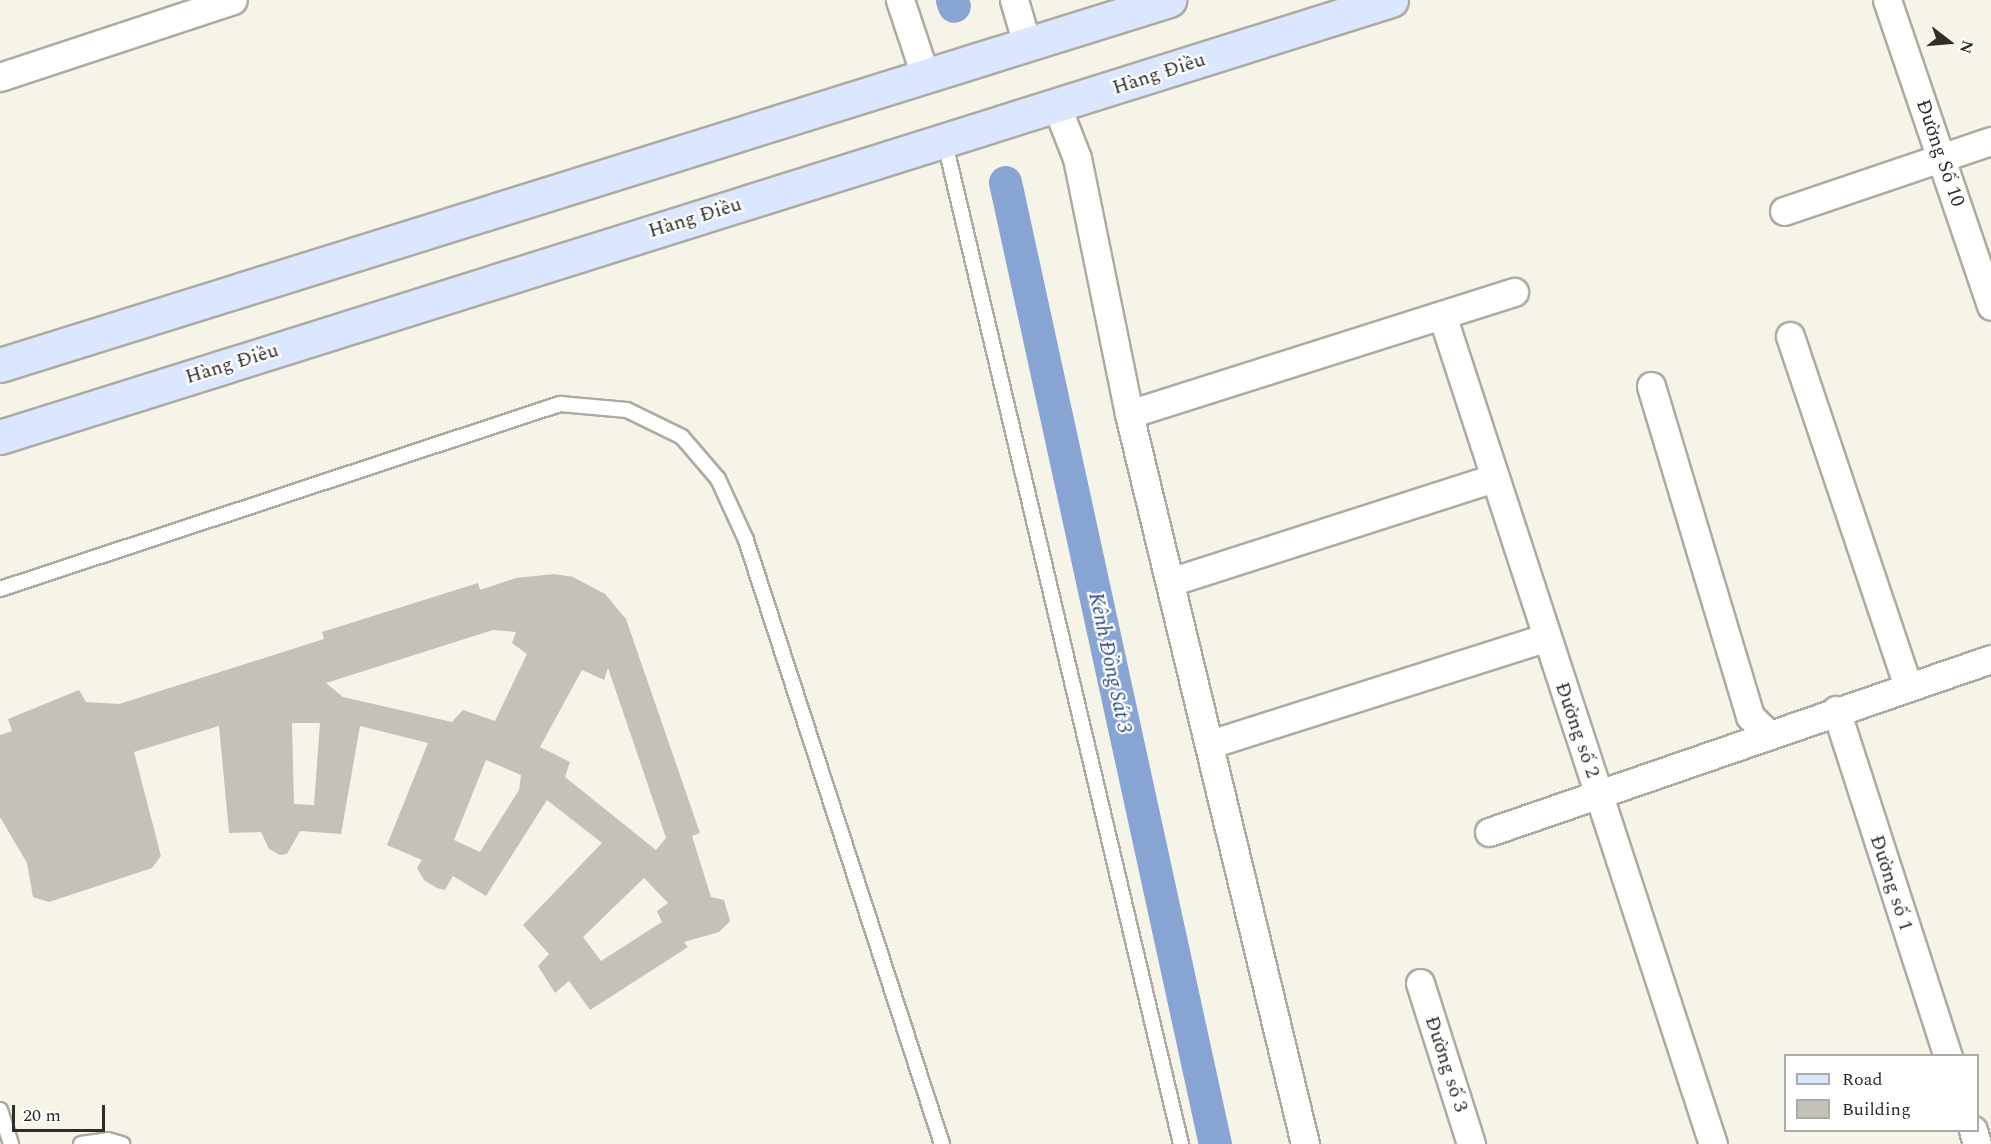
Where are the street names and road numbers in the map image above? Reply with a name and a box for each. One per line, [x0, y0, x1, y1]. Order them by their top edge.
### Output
street label: Hàng Điều [1110, 48, 1208, 100]
street label: Đường Số 10 [1910, 96, 1970, 210]
street label: Hàng Điều [646, 192, 744, 244]
street label: Hàng Điều [183, 338, 281, 390]
street label: Đường số 2 [1549, 679, 1605, 781]
street label: Đường số 1 [1864, 832, 1918, 934]
street label: Đường số 3 [1419, 1013, 1473, 1115]

